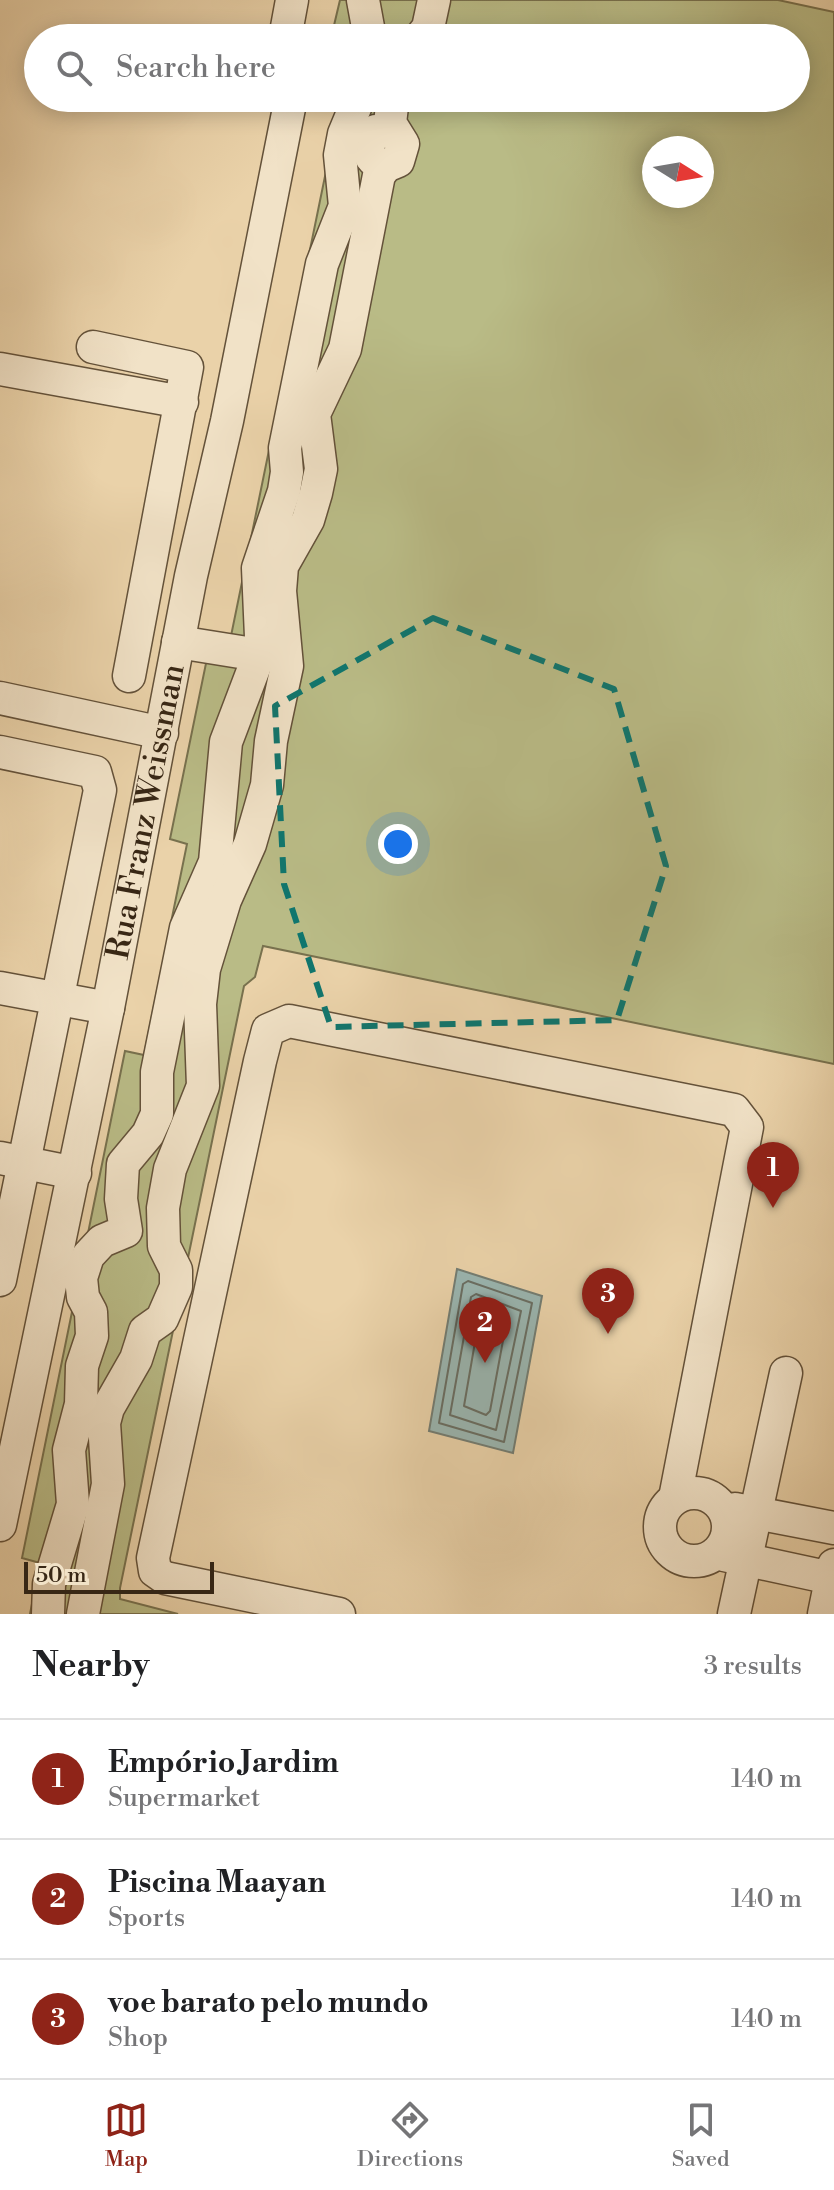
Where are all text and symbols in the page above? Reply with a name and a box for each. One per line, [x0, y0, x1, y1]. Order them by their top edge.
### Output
search box [24, 24, 810, 112]
icon: search [52, 46, 96, 90]
text: Search here [116, 49, 276, 87]
north arrow [642, 136, 714, 208]
street label: Rua Franz Weissman [98, 661, 194, 963]
your location [378, 824, 418, 864]
pin: 1 [747, 1142, 799, 1208]
pin: 3 [582, 1268, 634, 1334]
pin: 2 [459, 1297, 511, 1363]
scale bar [24, 1558, 214, 1594]
text: 50 m [36, 1562, 87, 1589]
text: Nearby [32, 1645, 150, 1687]
text: 3 results [704, 1650, 802, 1682]
text: Empório Jardim [108, 1744, 339, 1782]
text: 1 [52, 1763, 64, 1795]
text: 140 m [731, 1763, 802, 1795]
text: Supermarket [108, 1782, 260, 1814]
text: Piscina Maayan [108, 1864, 326, 1902]
text: 2 [50, 1883, 66, 1915]
text: 140 m [731, 1883, 802, 1915]
text: Sports [108, 1902, 185, 1934]
text: voe barato pelo mundo [108, 1984, 429, 2022]
text: 3 [50, 2003, 66, 2035]
text: 140 m [731, 2003, 802, 2035]
text: Shop [108, 2022, 168, 2054]
tab: Map [104, 2098, 148, 2173]
tab: Directions [357, 2098, 463, 2173]
tab: Saved [672, 2098, 730, 2173]

